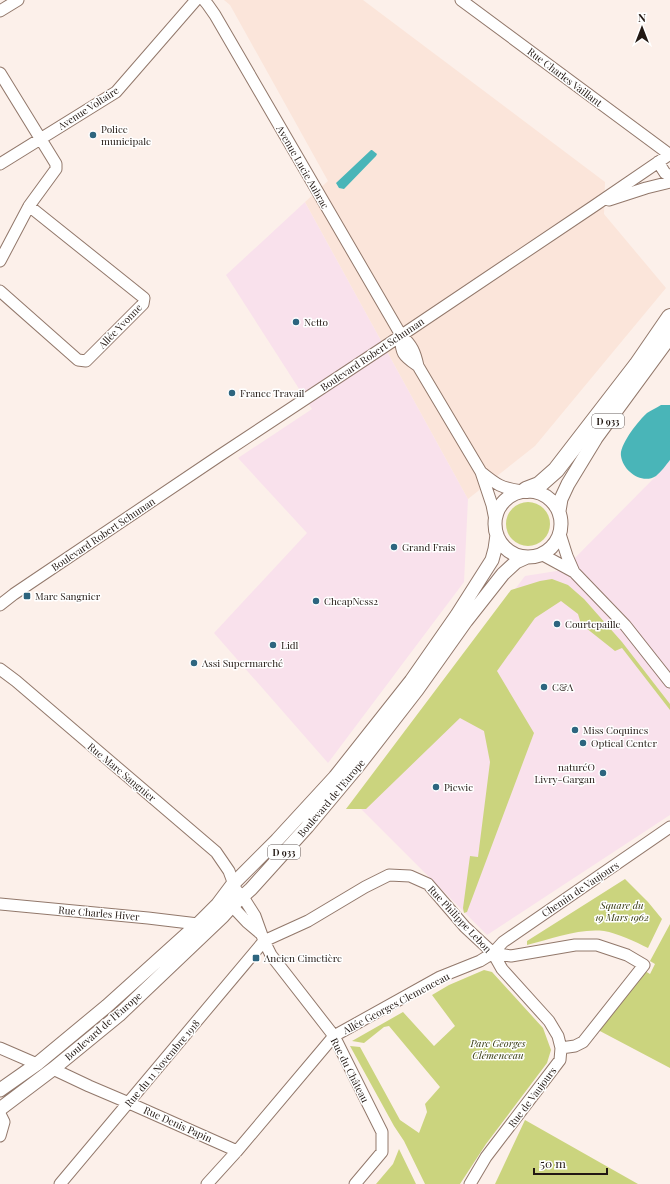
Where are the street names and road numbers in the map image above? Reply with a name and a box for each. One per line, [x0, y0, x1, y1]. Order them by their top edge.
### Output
street label: Rue Charles Vaillant [525, 44, 606, 110]
street label: Avenue Voltaire [54, 83, 121, 133]
street label: Avenue Lucie Aubrac [273, 122, 333, 211]
street label: Allée Yvonne [94, 301, 145, 352]
street label: Boulevard Robert Schuman [317, 314, 427, 394]
road number: D 933 [592, 414, 624, 428]
street label: Boulevard Robert Schuman [48, 494, 158, 574]
street label: Rue Marc Sangnier [85, 739, 159, 805]
street label: Boulevard de l'Europe [294, 756, 368, 840]
road number: D 933 [268, 845, 300, 859]
street label: Chemin de Vaujours [539, 858, 621, 920]
street label: Rue Philippe Lebon [425, 882, 495, 956]
street label: Rue Charles Hiver [58, 902, 141, 924]
street label: Allée Georges Clemenceau [339, 969, 452, 1038]
street label: Boulevard de l'Europe [61, 989, 145, 1063]
street label: Rue du 11 Novembre 1918 [121, 1016, 203, 1110]
street label: Rue du Château [328, 1035, 372, 1105]
street label: Rue de Vaujours [505, 1064, 559, 1130]
street label: Rue Denis Papin [142, 1103, 214, 1145]

